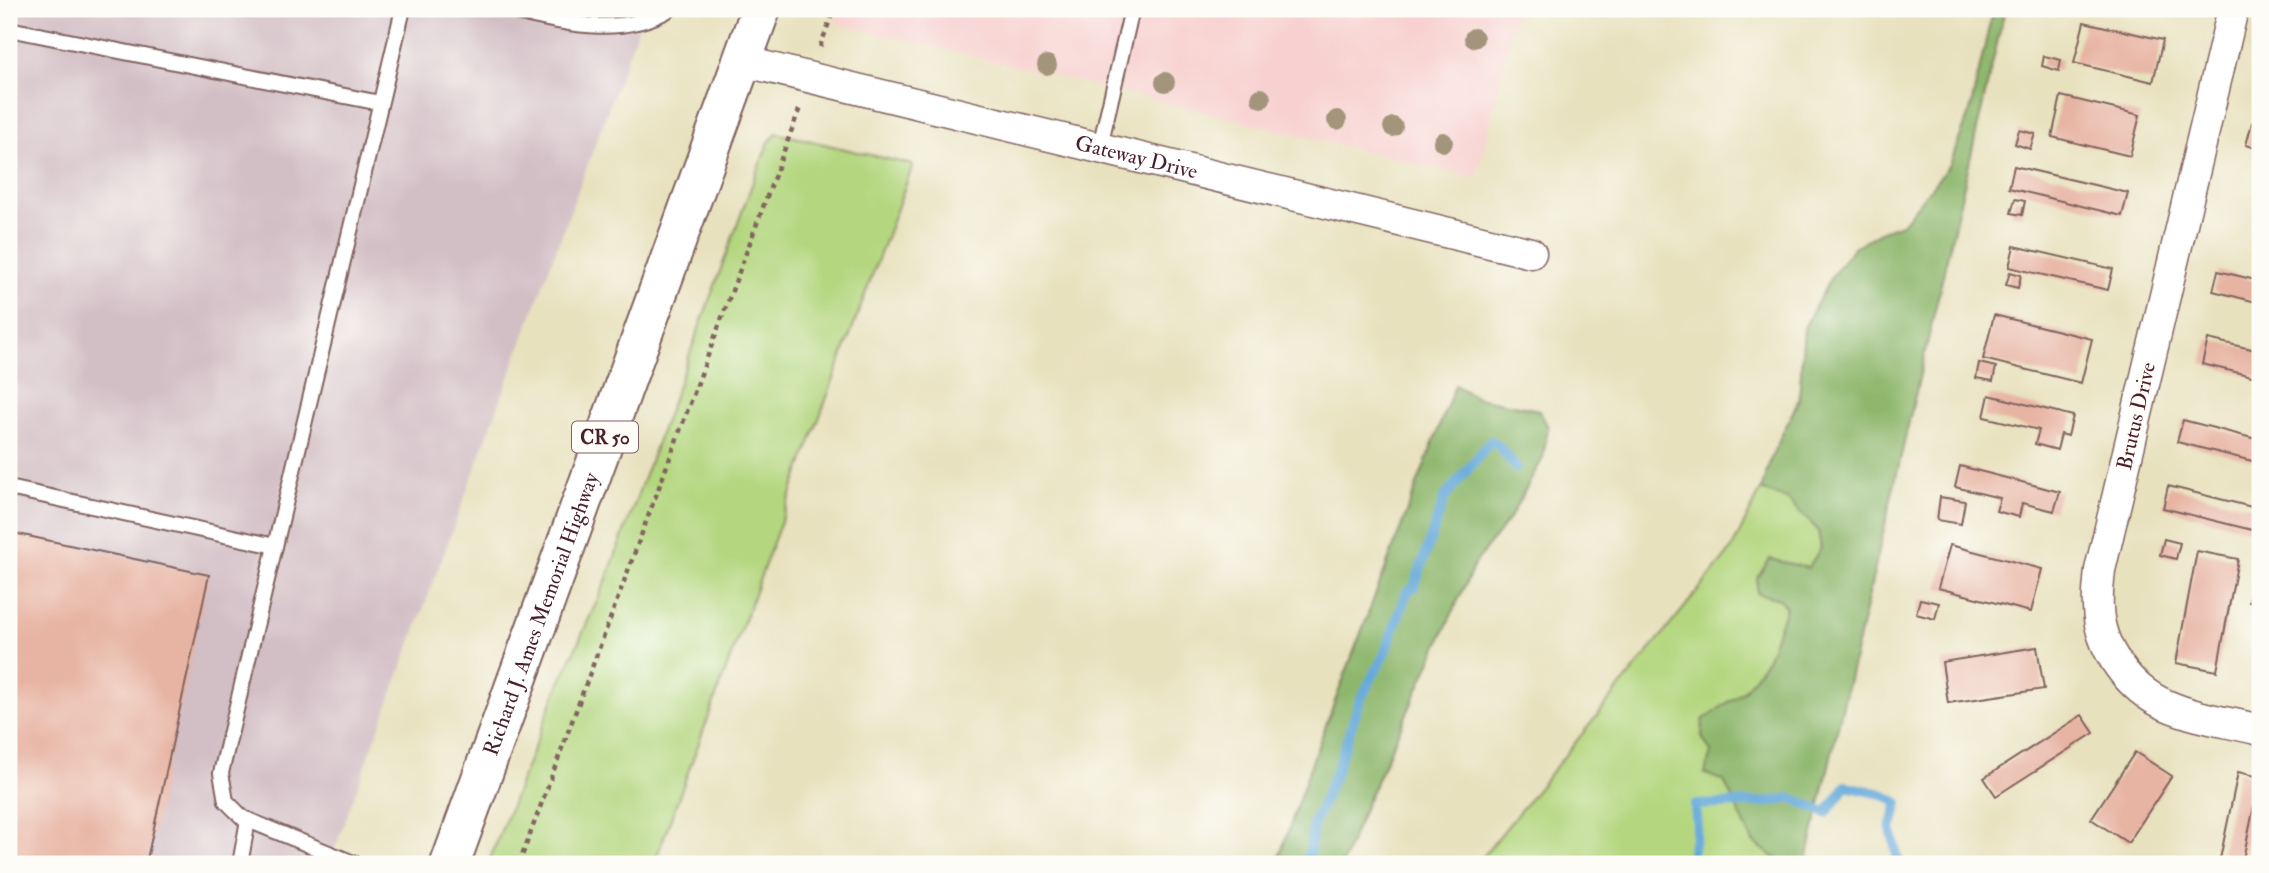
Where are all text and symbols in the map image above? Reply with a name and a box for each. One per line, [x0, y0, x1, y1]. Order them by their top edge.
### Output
street label: Gateway Drive [1072, 130, 1201, 185]
street label: Brutus Drive [2111, 359, 2162, 473]
road number: CR 50 [572, 422, 638, 452]
street label: Richard J. Ames Memorial Highway [478, 468, 605, 759]

